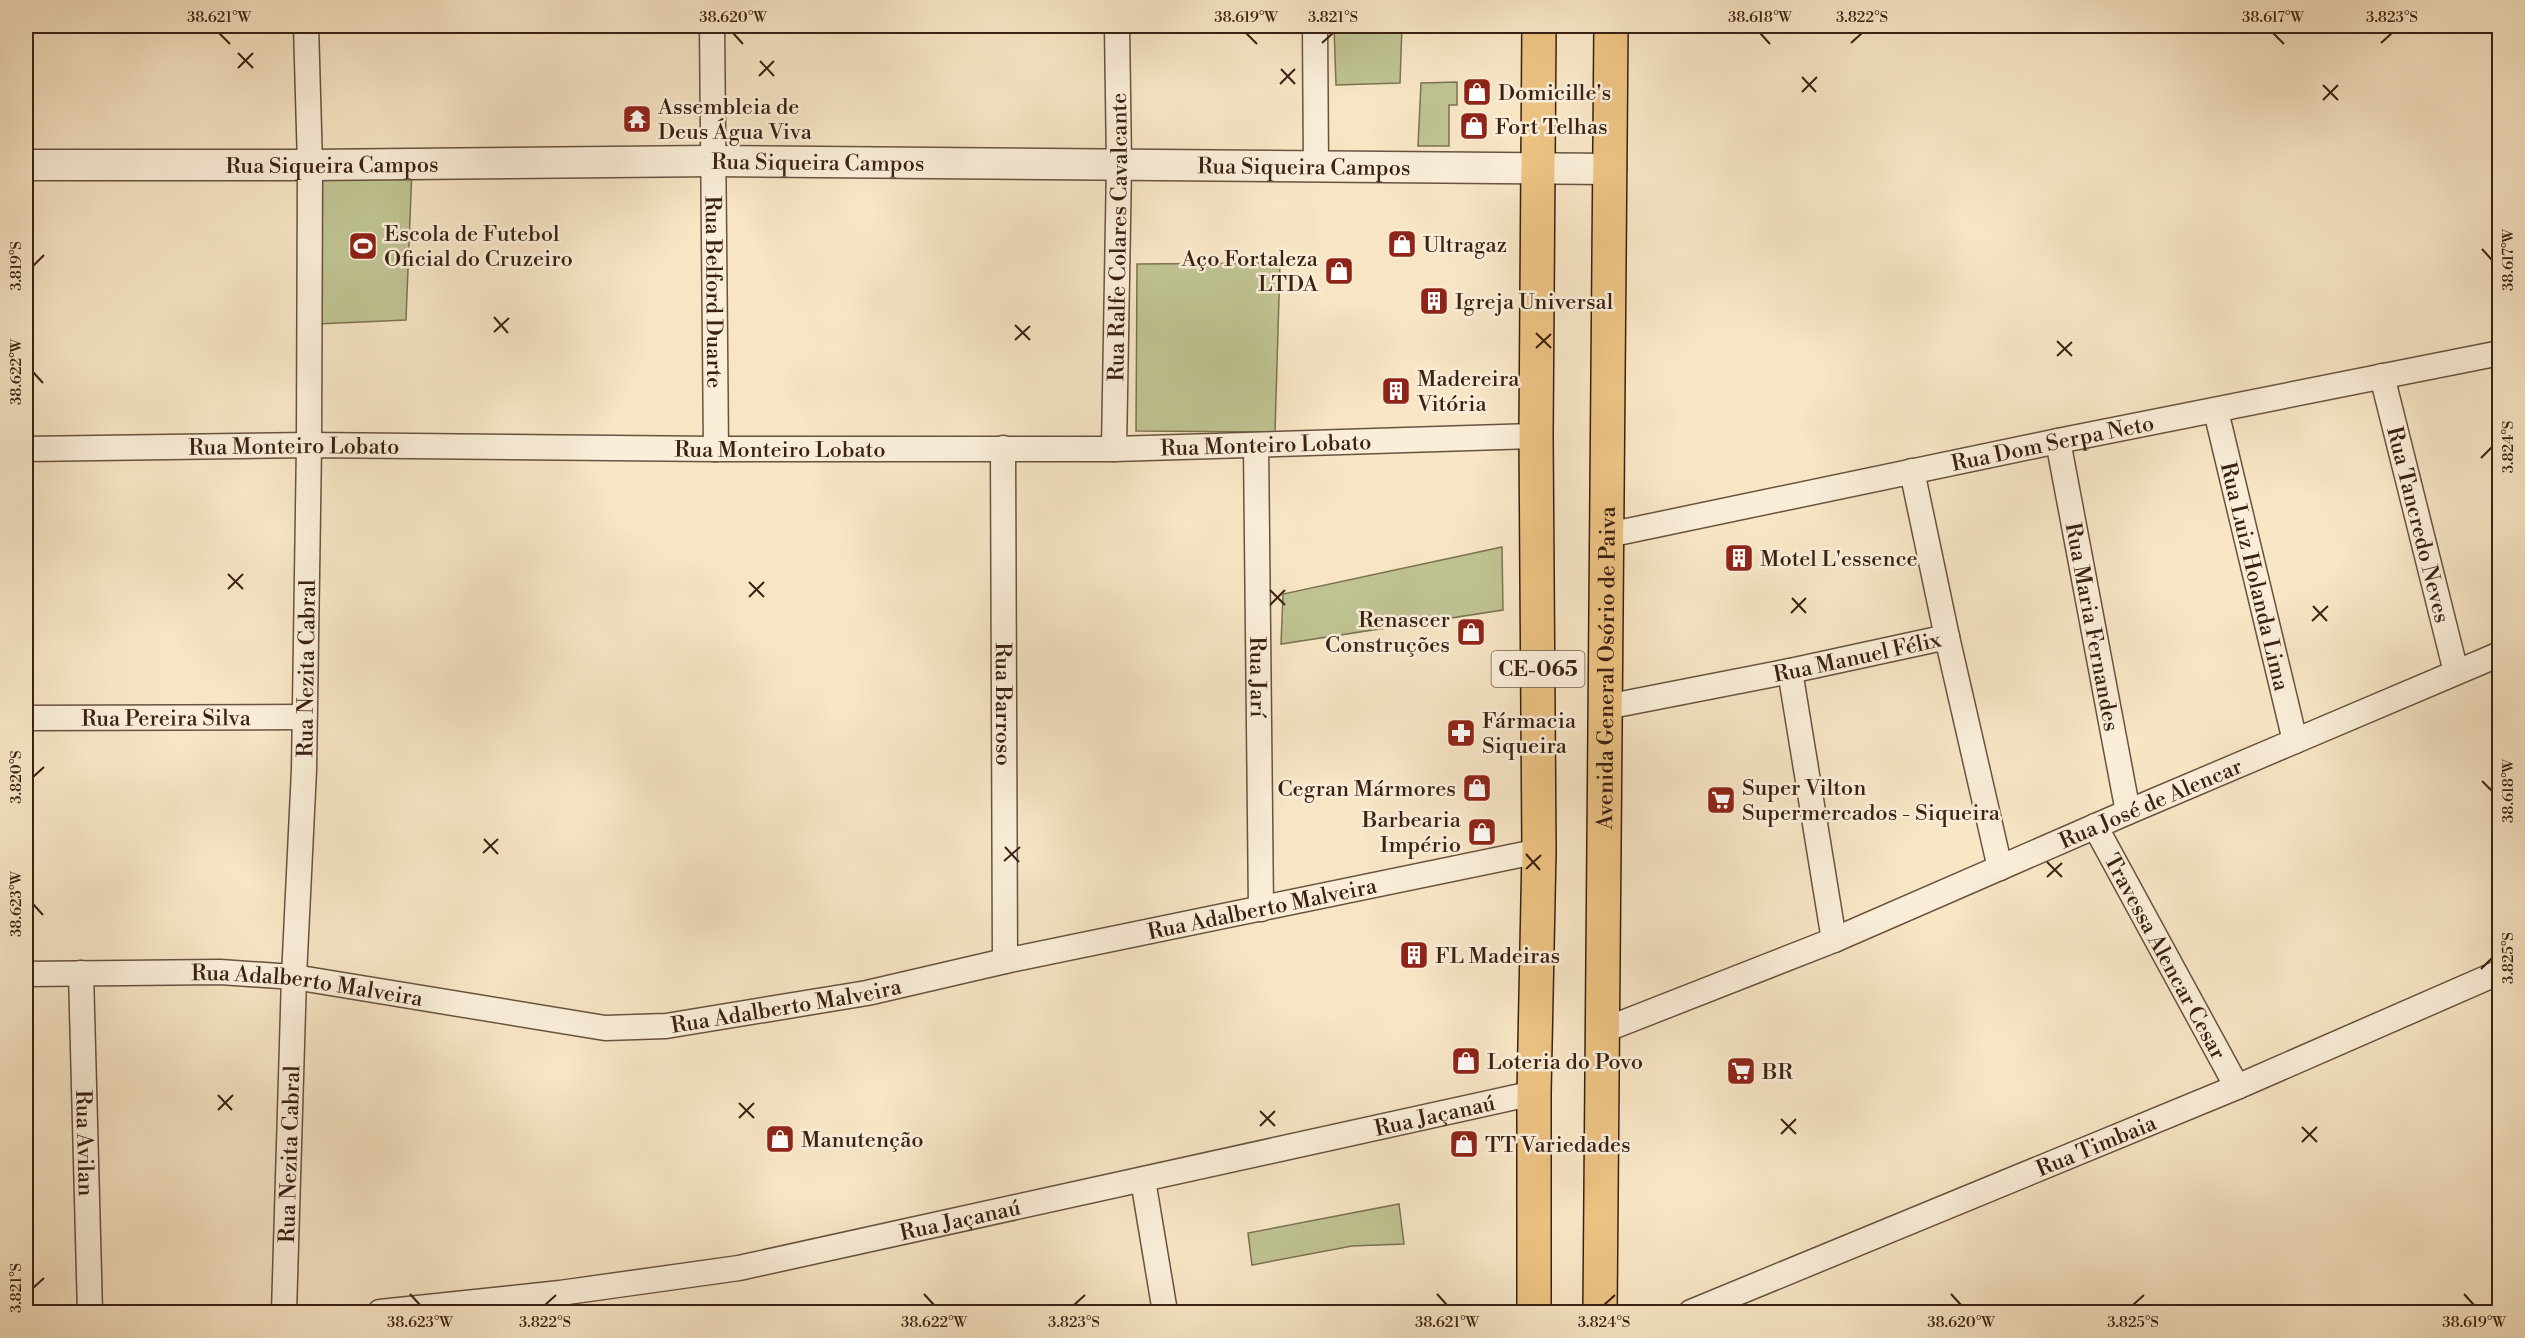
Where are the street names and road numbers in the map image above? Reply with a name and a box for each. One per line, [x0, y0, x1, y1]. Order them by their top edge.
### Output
street label: Rua Ralfe Colares Cavalcante [1103, 93, 1134, 382]
street label: Rua Siqueira Campos [711, 149, 925, 178]
street label: Rua Siqueira Campos [225, 152, 439, 180]
street label: Rua Siqueira Campos [1197, 153, 1411, 182]
street label: Rua Belford Duarte [699, 196, 727, 388]
street label: Rua Dom Serpa Neto [1949, 410, 2156, 478]
street label: Rua Tancredo Neves [2380, 424, 2455, 626]
street label: Rua Monteiro Lobato [1160, 429, 1372, 463]
street label: Rua Monteiro Lobato [188, 433, 400, 462]
street label: Rua Monteiro Lobato [674, 437, 886, 464]
street label: Rua Luiz Holanda Lima [2214, 460, 2295, 695]
street label: Avenida General Osório de Paiva [1592, 505, 1622, 831]
street label: Rua Maria Fernandes [2059, 521, 2124, 733]
street label: Rua Nezita Cabral [292, 579, 322, 758]
street label: Rua Manuel Félix [1771, 627, 1944, 689]
street label: Rua Jarí [1243, 636, 1271, 718]
street label: Rua Barroso [989, 642, 1016, 766]
road number: CE-065 [1492, 651, 1584, 687]
street label: Rua Pereira Silva [81, 705, 252, 733]
street label: Rua José de Alencar [2055, 753, 2246, 855]
street label: Travessa Alencar Cesar [2098, 849, 2231, 1064]
street label: Rua Adalberto Malveira [1145, 873, 1380, 946]
street label: Rua Adalberto Malveira [191, 960, 426, 1013]
street label: Rua Adalberto Malveira [669, 973, 905, 1040]
street label: Rua Nezita Cabral [274, 1064, 306, 1243]
street label: Rua Avilan [69, 1089, 99, 1197]
street label: Rua Jaçanaú [1372, 1090, 1498, 1143]
street label: Rua Timbaia [2032, 1109, 2161, 1183]
street label: Rua Jaçanaú [897, 1194, 1024, 1247]

